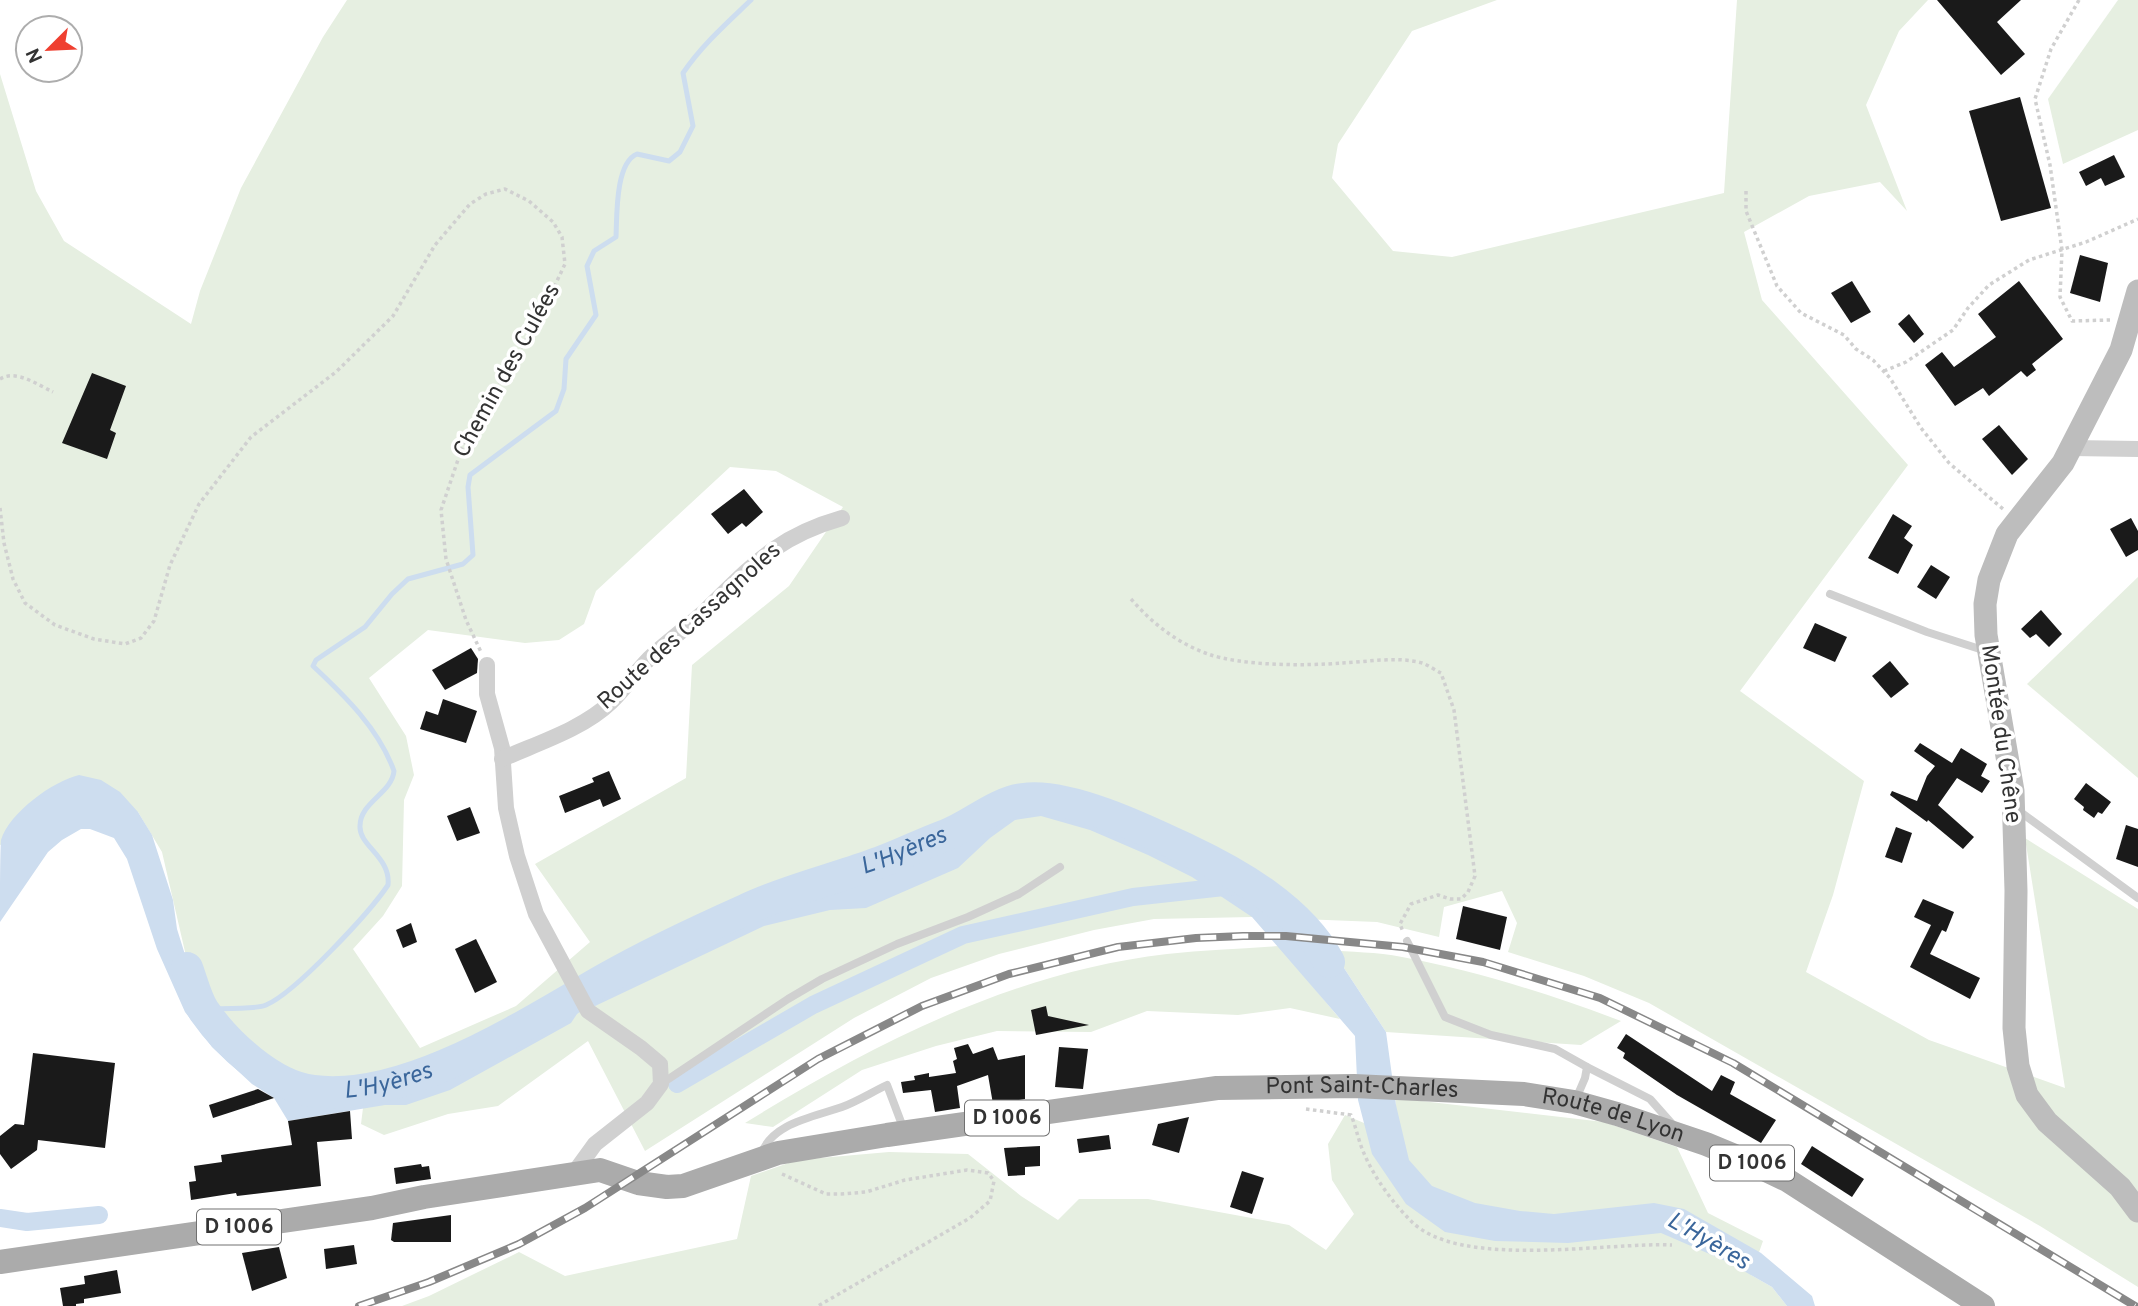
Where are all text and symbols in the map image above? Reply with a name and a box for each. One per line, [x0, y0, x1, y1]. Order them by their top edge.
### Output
north arrow [14, 14, 84, 84]
text: N [22, 44, 49, 66]
street label: Chemin des Culées [448, 279, 568, 463]
street label: Route des Cassagnoles [592, 537, 788, 717]
street label: Montée du Chêne [1973, 643, 2027, 825]
water label: L'Hyères [857, 821, 952, 883]
water label: L'Hyères [343, 1056, 438, 1107]
street label: Pont Saint-Charles [1265, 1071, 1459, 1105]
street label: Route de Lyon [1540, 1083, 1688, 1150]
road number: D 1006 [965, 1100, 1049, 1136]
road number: D 1006 [1710, 1146, 1794, 1180]
water label: L'Hyères [1661, 1206, 1756, 1278]
road number: D 1006 [197, 1210, 281, 1244]

